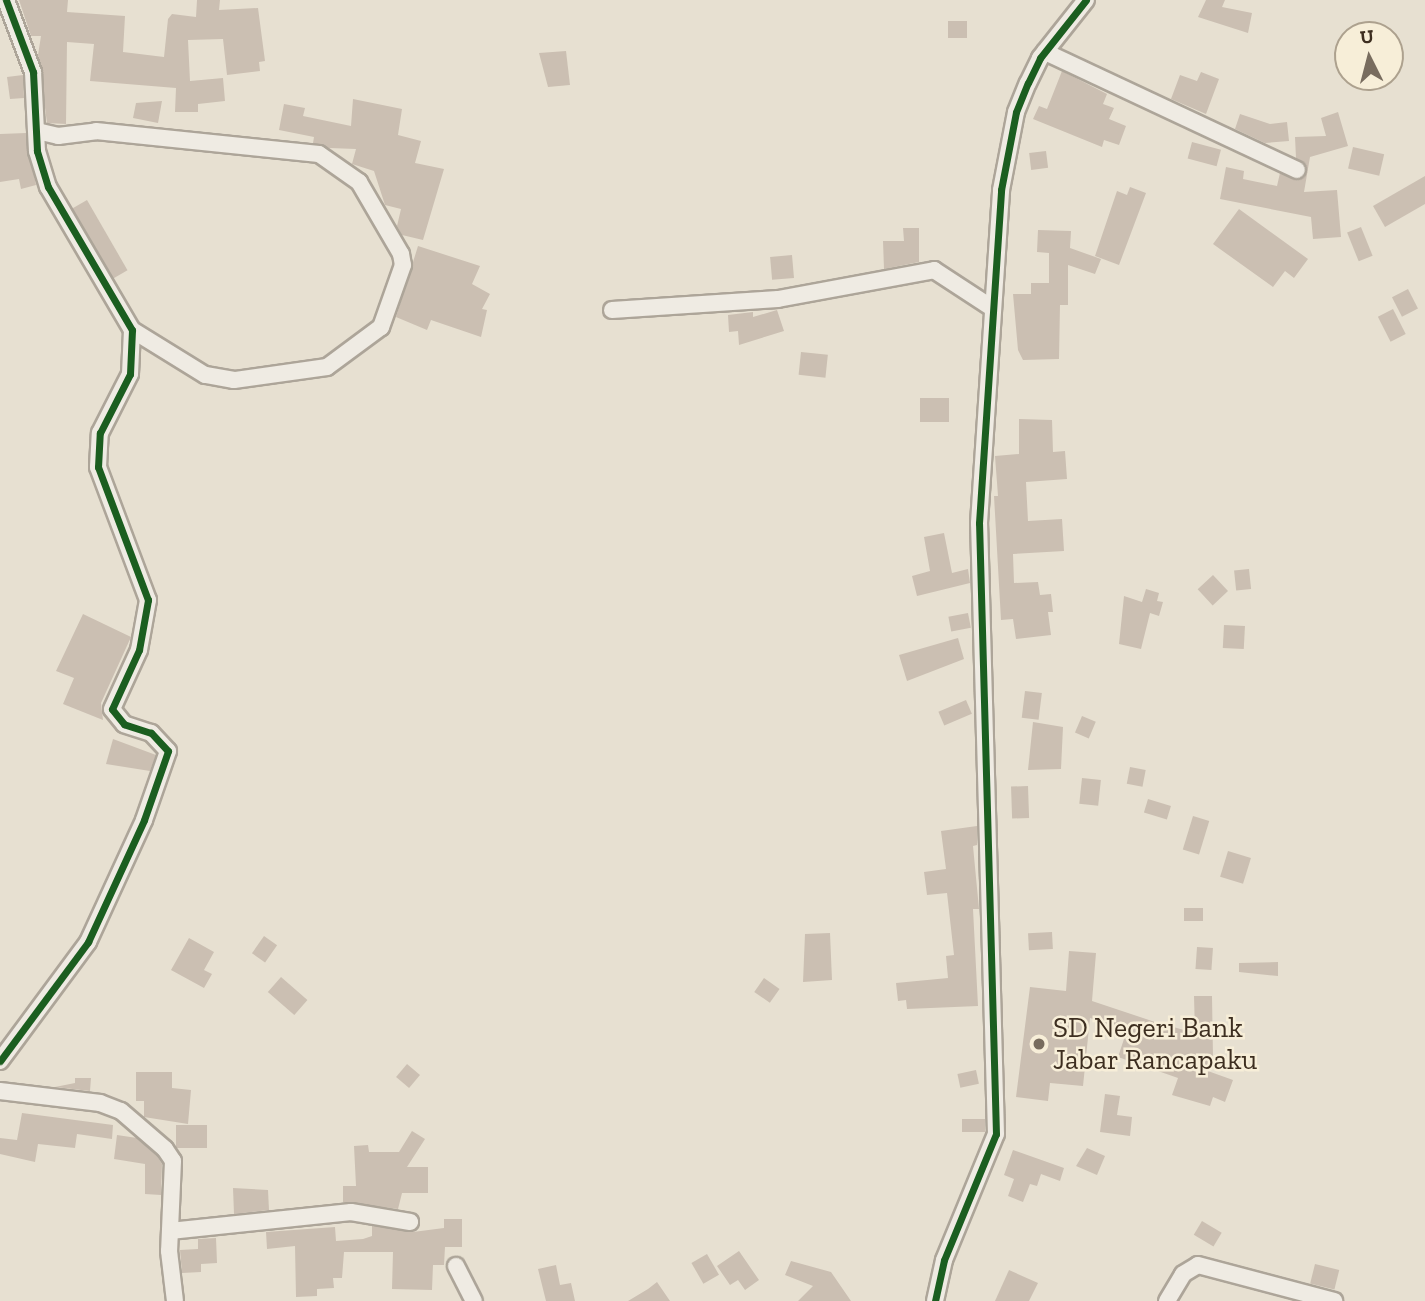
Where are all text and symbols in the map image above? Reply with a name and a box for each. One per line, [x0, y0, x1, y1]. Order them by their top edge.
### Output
north arrow [1334, 21, 1404, 91]
text: U [1359, 24, 1375, 49]
place label: SD Negeri Bank Jabar Rancapaku [1053, 1011, 1258, 1077]
marker: SD Negeri Bank Jabar Rancapaku [1031, 1036, 1047, 1052]

